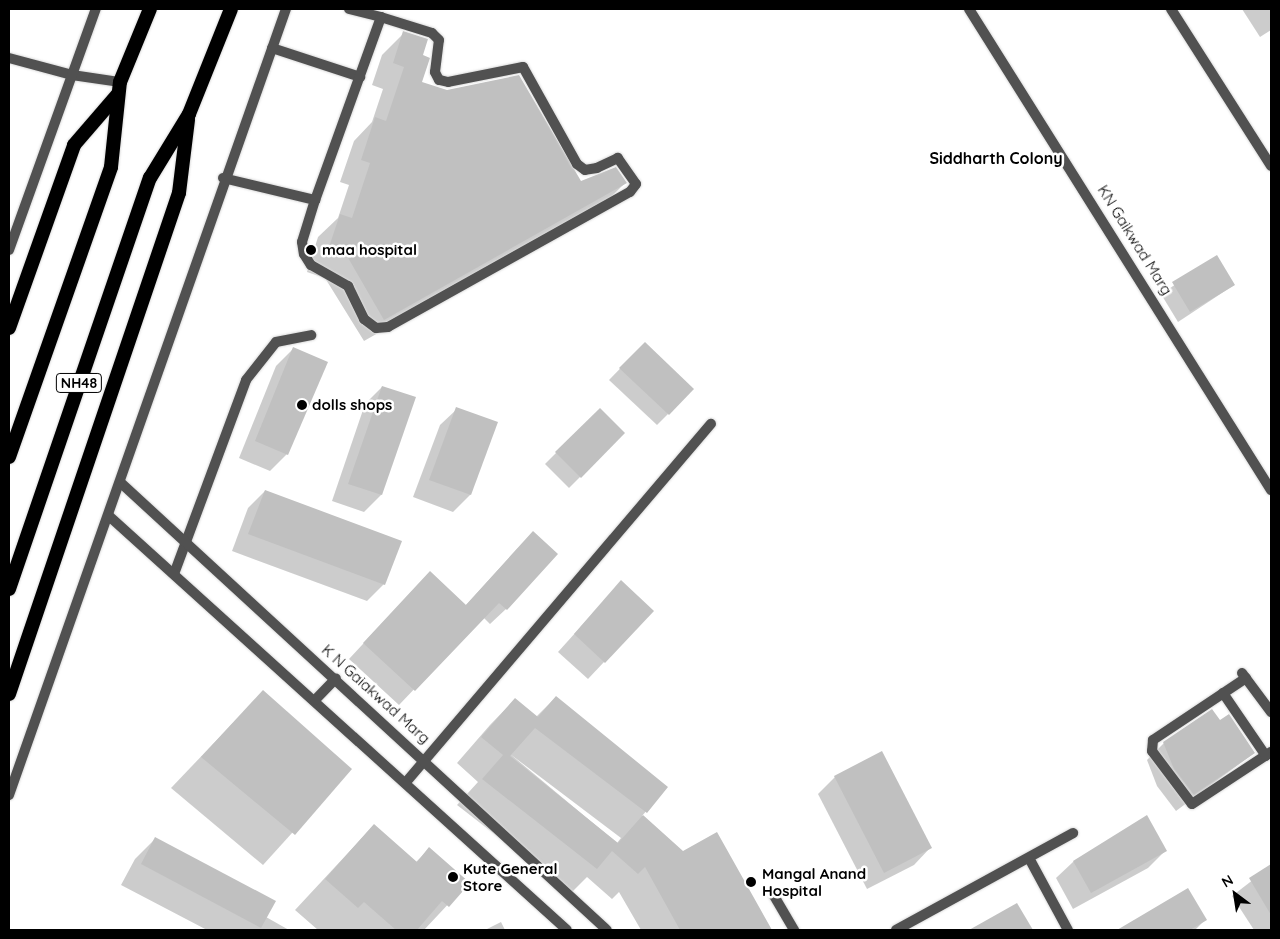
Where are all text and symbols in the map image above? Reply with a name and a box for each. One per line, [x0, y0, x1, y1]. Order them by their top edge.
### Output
district label: Siddharth Colony [929, 148, 1063, 168]
street label: KN Gaikwad Marg [1094, 182, 1176, 298]
place label: maa hospital [322, 241, 417, 259]
marker: maa hospital [304, 243, 318, 257]
road number: NH48 [55, 372, 103, 394]
place label: dolls shops [312, 396, 392, 414]
marker: dolls shops [296, 399, 308, 411]
street label: K N Gaiakwad Marg [318, 641, 434, 747]
place label: Kute General Store [463, 859, 557, 894]
place label: Mangal Anand Hospital [762, 864, 866, 899]
north arrow [1210, 869, 1260, 919]
marker: Kute General Store [447, 871, 459, 883]
text: N [1218, 871, 1236, 892]
marker: Mangal Anand Hospital [744, 875, 758, 889]

